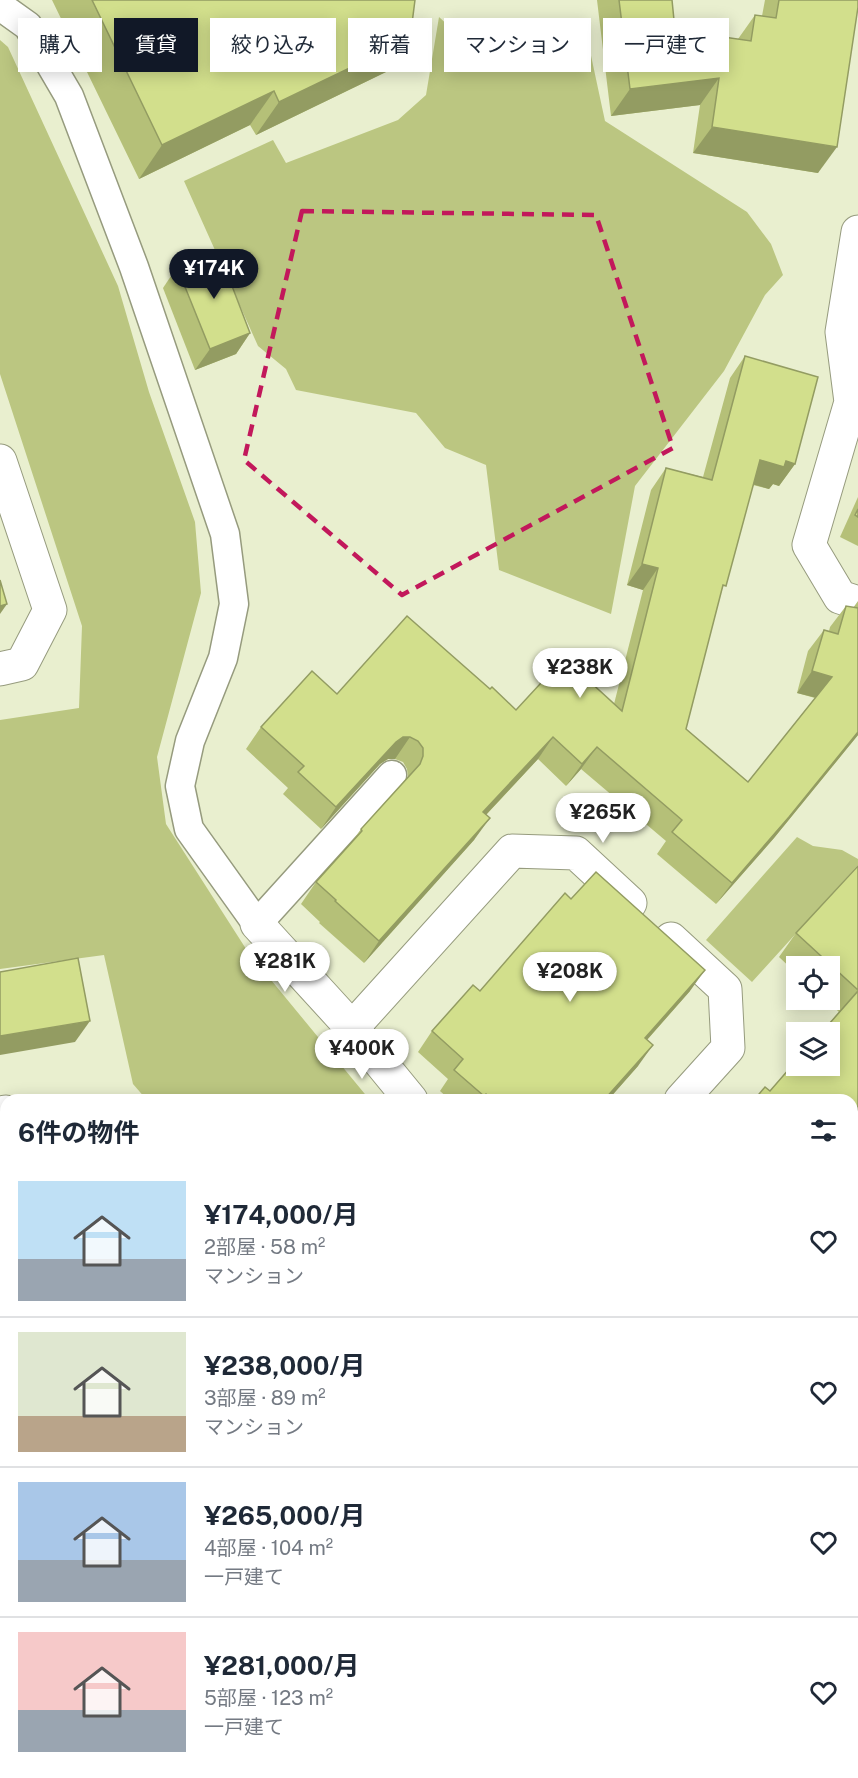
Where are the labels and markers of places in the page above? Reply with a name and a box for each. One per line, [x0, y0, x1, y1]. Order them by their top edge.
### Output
pin: ¥174K [172, 249, 256, 300]
pin: ¥238K [538, 648, 622, 699]
pin: ¥265K [561, 793, 645, 844]
pin: ¥281K [243, 942, 327, 993]
pin: ¥208K [528, 952, 612, 1003]
pin: ¥400K [320, 1029, 404, 1080]

